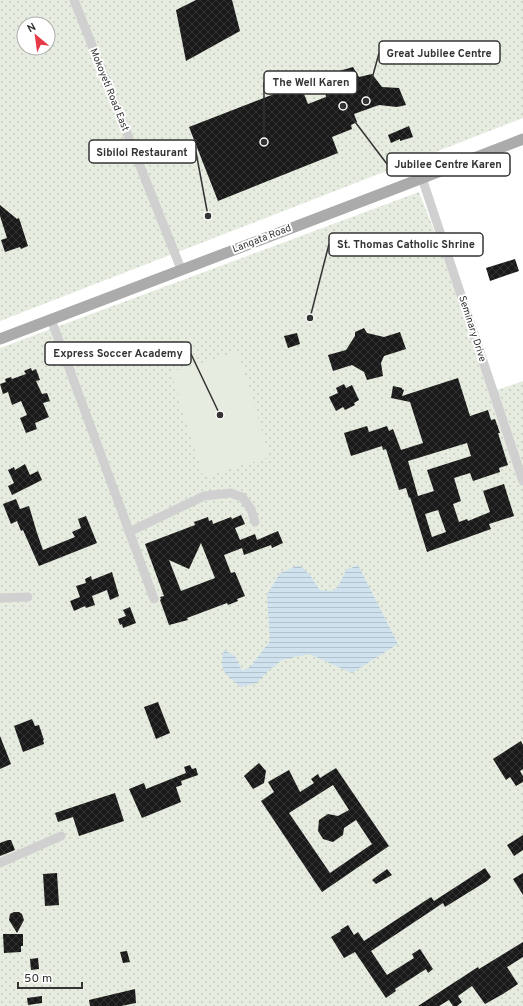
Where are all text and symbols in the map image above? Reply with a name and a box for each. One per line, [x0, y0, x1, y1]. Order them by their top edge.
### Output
north arrow [16, 16, 56, 56]
text: N [25, 20, 38, 36]
callout: Great Jubilee Centre [379, 41, 500, 64]
street label: Mokoyeti Road East [86, 47, 132, 134]
text: Great Jubilee Centre [386, 47, 492, 61]
callout: The Well Karen [264, 71, 357, 94]
text: The Well Karen [273, 76, 349, 90]
callout: Sibiloi Restaurant [89, 140, 196, 163]
text: Sibiloi Restaurant [96, 146, 188, 160]
callout: Jubilee Centre Karen [387, 153, 510, 176]
text: Jubilee Centre Karen [394, 158, 502, 172]
street label: Langata Road [231, 222, 293, 256]
callout: St. Thomas Catholic Shrine [329, 233, 483, 256]
text: St. Thomas Catholic Shrine [337, 238, 475, 252]
street label: Seminary Drive [455, 294, 489, 364]
callout: Express Soccer Academy [45, 342, 191, 365]
text: Express Soccer Academy [53, 347, 183, 361]
scale bar [18, 964, 82, 990]
text: 50 m [24, 971, 52, 987]

